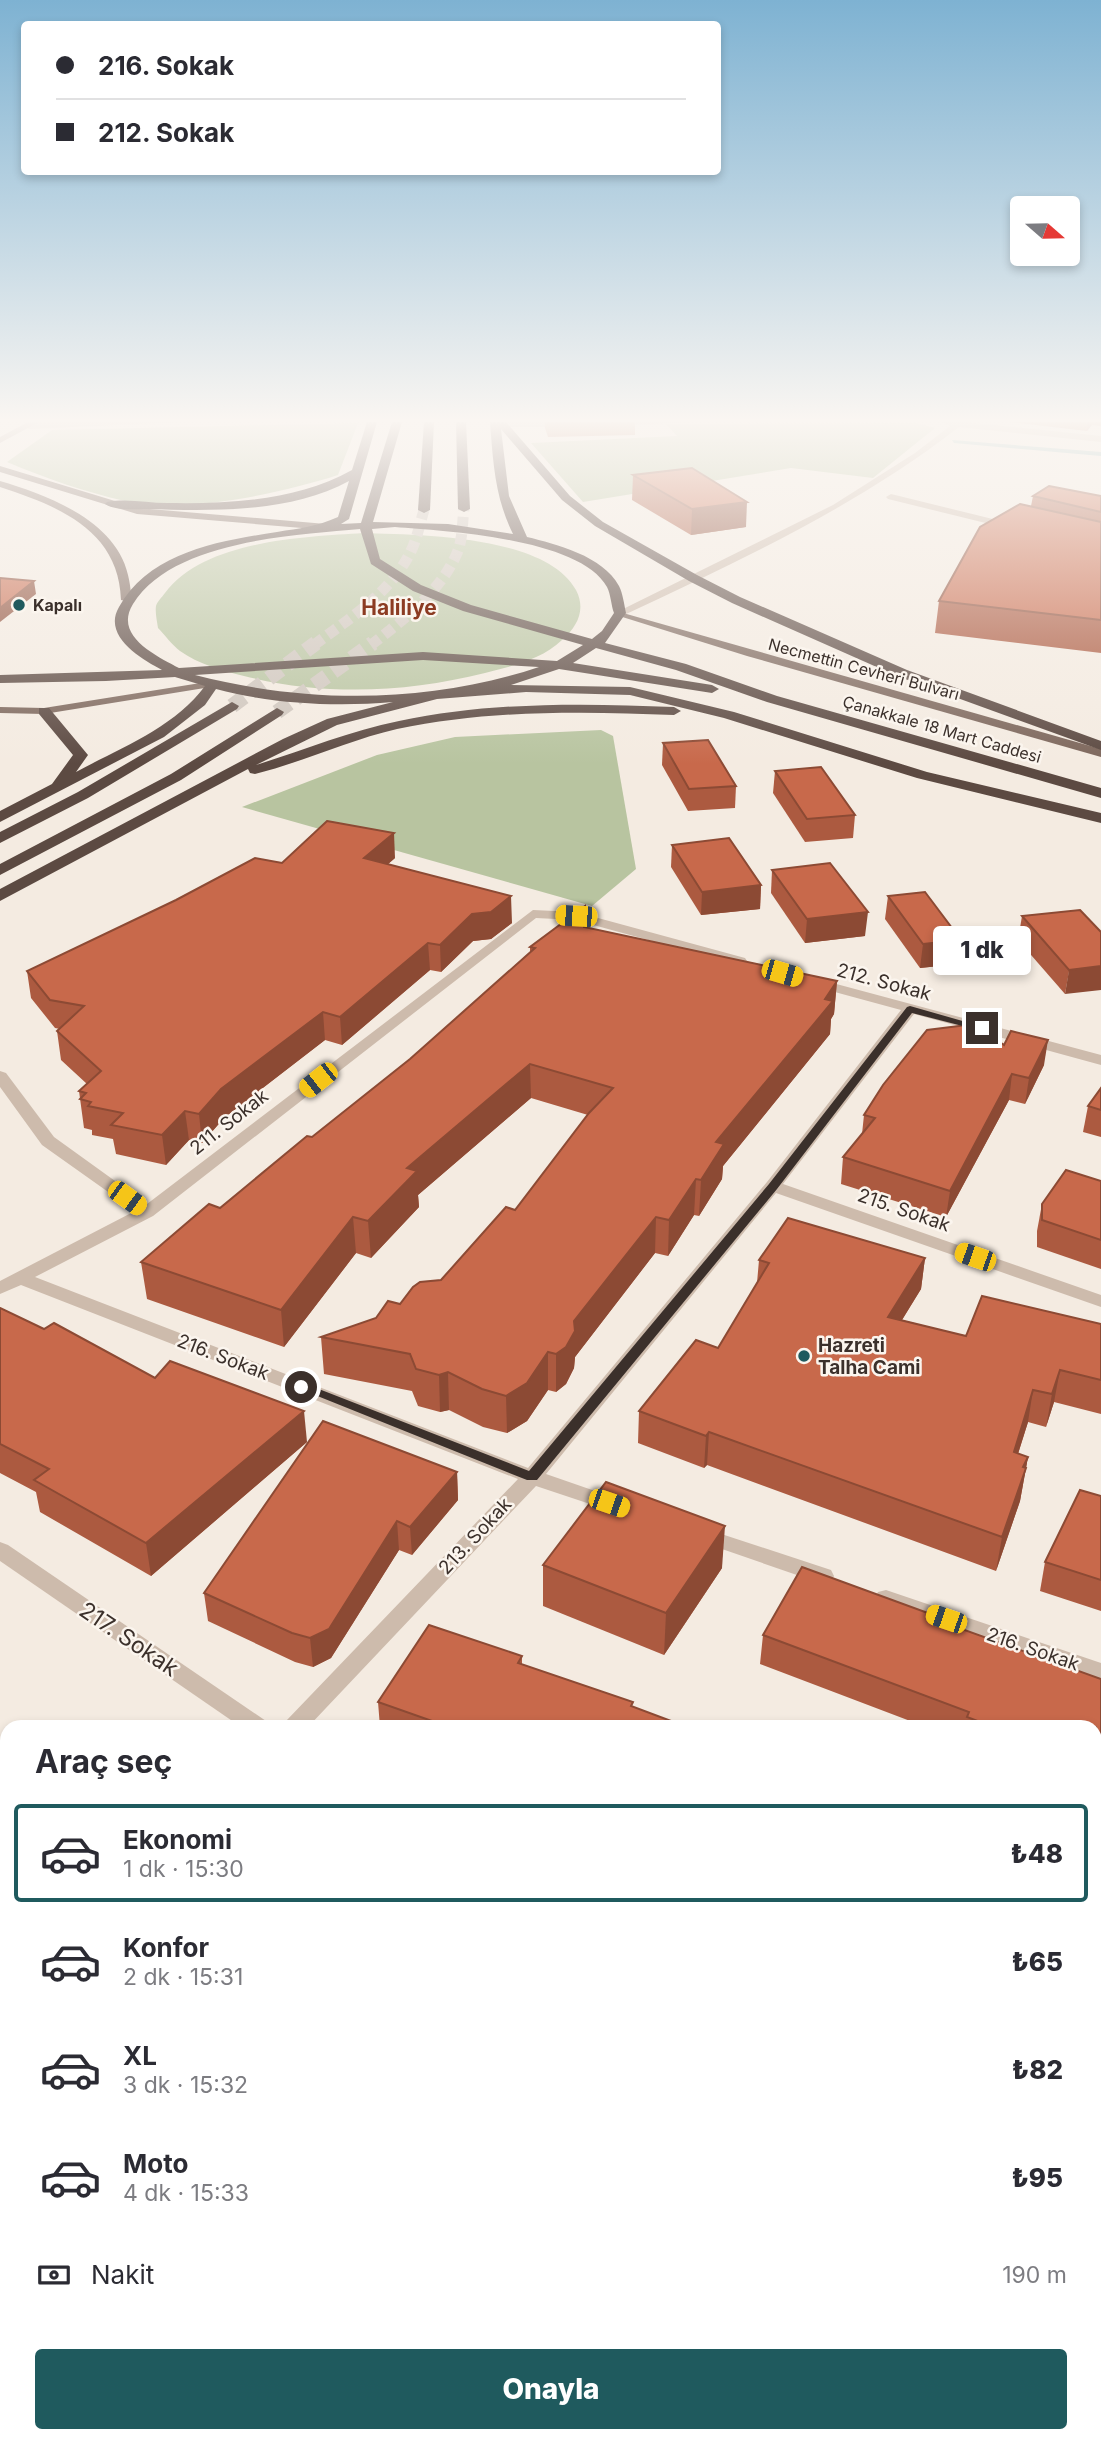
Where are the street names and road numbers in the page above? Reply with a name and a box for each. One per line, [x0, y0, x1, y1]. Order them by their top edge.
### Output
street label: Necmettin Cevheri Bulvarı [766, 634, 962, 704]
street label: Çanakkale 18 Mart Caddesi [840, 691, 1044, 767]
street label: 212. Sokak [834, 958, 934, 1006]
street label: 211. Sokak [185, 1084, 273, 1160]
street label: 215. Sokak [855, 1183, 954, 1237]
street label: 216. Sokak [174, 1329, 273, 1385]
street label: 213. Sokak [434, 1492, 517, 1579]
street label: 217. Sokak [74, 1596, 184, 1683]
street label: 216. Sokak [984, 1622, 1083, 1676]

